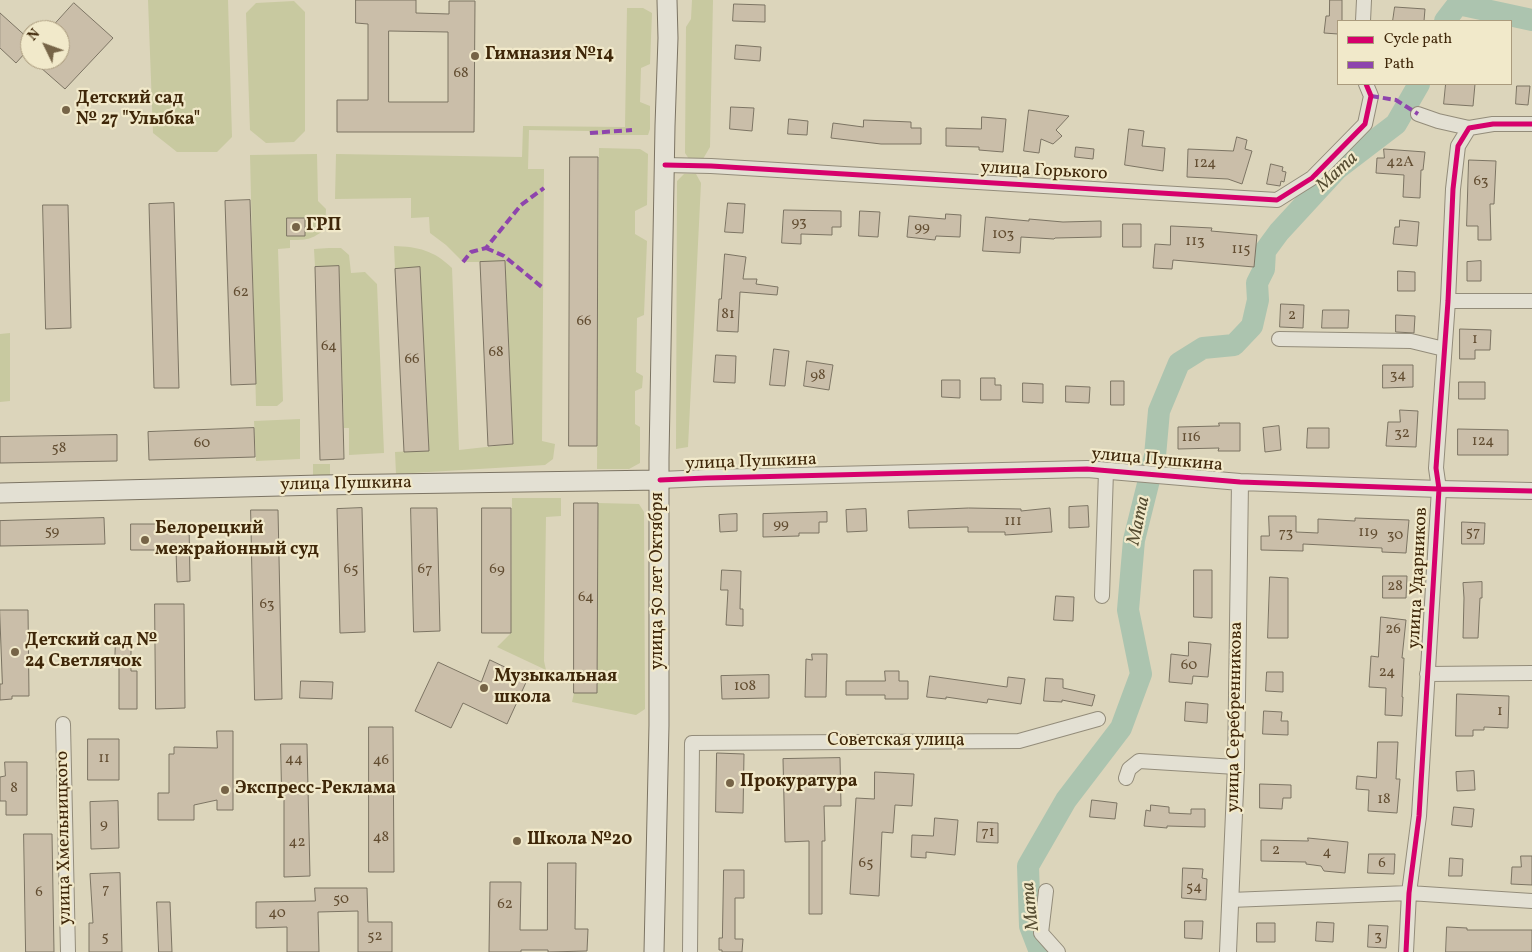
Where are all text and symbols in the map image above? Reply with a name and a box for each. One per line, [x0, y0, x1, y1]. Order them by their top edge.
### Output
north arrow [20, 20, 70, 70]
legend [1337, 20, 1512, 85]
text: N [24, 25, 45, 45]
text: Cycle path [1384, 29, 1452, 50]
place label: Гимназия №14 [485, 45, 614, 67]
marker: Гимназия №14 [469, 50, 481, 62]
text: Path [1384, 54, 1414, 75]
house number: 68 [453, 65, 469, 83]
place label: Детский сад № 27 "Улыбка" [76, 89, 200, 132]
marker: Детский сад № 27 "Улыбка" [60, 104, 72, 116]
water label: Мата [1312, 148, 1364, 198]
house number: 42А [1386, 154, 1414, 172]
house number: 124 [1194, 155, 1216, 173]
street label: улица Горького [980, 158, 1108, 186]
house number: 63 [1473, 173, 1489, 191]
house number: 93 [791, 214, 807, 232]
place label: ГРП [306, 216, 341, 238]
house number: 99 [914, 219, 930, 237]
marker: ГРП [290, 221, 302, 233]
house number: 103 [992, 226, 1014, 244]
house number: 113 [1185, 233, 1205, 251]
house number: 115 [1232, 241, 1250, 259]
house number: 62 [233, 284, 249, 302]
house number: 81 [721, 306, 735, 324]
house number: 2 [1288, 307, 1296, 325]
house number: 66 [576, 313, 592, 331]
house number: 1 [1472, 331, 1478, 349]
house number: 64 [321, 338, 337, 356]
house number: 68 [488, 344, 504, 362]
house number: 66 [404, 351, 420, 369]
house number: 98 [810, 367, 826, 385]
house number: 34 [1390, 367, 1406, 385]
house number: 32 [1394, 425, 1410, 443]
house number: 116 [1181, 429, 1201, 447]
house number: 124 [1472, 433, 1494, 451]
house number: 60 [194, 435, 210, 453]
house number: 58 [52, 440, 66, 458]
street label: улица Пушкина [1090, 445, 1224, 477]
street label: улица Пушкина [685, 450, 817, 476]
street label: улица Пушкина [280, 473, 412, 497]
street label: улица 50 лет Октября [648, 492, 670, 670]
water label: Мата [1124, 495, 1156, 547]
street label: улица Ударников [1405, 507, 1433, 649]
house number: 111 [1004, 513, 1022, 531]
house number: 99 [773, 516, 789, 534]
place label: Белорецкий межрайонный суд [155, 519, 319, 562]
house number: 59 [45, 523, 59, 541]
house number: 119 [1358, 524, 1378, 542]
house number: 57 [1466, 524, 1480, 542]
house number: 73 [1279, 525, 1293, 543]
house number: 30 [1387, 527, 1403, 545]
marker: Белорецкий межрайонный суд [139, 534, 151, 546]
house number: 65 [344, 561, 358, 579]
house number: 67 [418, 561, 432, 579]
house number: 69 [489, 561, 505, 579]
house number: 28 [1387, 578, 1403, 596]
house number: 64 [578, 589, 594, 607]
house number: 63 [259, 596, 275, 614]
street label: улица Серебренникова [1224, 621, 1248, 813]
house number: 26 [1385, 621, 1401, 639]
place label: Детский сад № 24 Светлячок [25, 631, 157, 674]
marker: Детский сад № 24 Светлячок [9, 646, 21, 658]
house number: 60 [1181, 657, 1197, 675]
house number: 24 [1379, 664, 1395, 682]
place label: Музыкальная школа [494, 667, 617, 710]
house number: 108 [734, 678, 756, 696]
marker: Музыкальная школа [478, 682, 490, 694]
house number: 1 [1497, 703, 1503, 721]
street label: Советская улица [827, 731, 965, 753]
house number: 11 [98, 750, 110, 768]
street label: улица Хмельницкого [53, 751, 77, 925]
house number: 44 [285, 751, 303, 769]
house number: 46 [373, 752, 389, 770]
place label: Прокуратура [740, 772, 858, 794]
marker: Прокуратура [724, 777, 736, 789]
place label: Экспресс-Реклама [235, 779, 396, 801]
house number: 8 [10, 780, 18, 798]
marker: Экспресс-Реклама [219, 784, 231, 796]
house number: 18 [1377, 791, 1391, 809]
house number: 9 [100, 816, 108, 834]
house number: 71 [981, 824, 995, 842]
house number: 48 [373, 829, 389, 847]
place label: Школа №20 [527, 830, 632, 852]
house number: 42 [288, 834, 306, 852]
marker: Школа №20 [511, 835, 523, 847]
house number: 2 [1272, 842, 1280, 860]
house number: 4 [1323, 844, 1331, 862]
house number: 65 [859, 855, 873, 873]
house number: 6 [1378, 855, 1386, 873]
house number: 54 [1186, 879, 1202, 897]
water label: Мата [1018, 880, 1046, 932]
house number: 7 [102, 881, 110, 899]
house number: 6 [35, 884, 43, 902]
house number: 50 [333, 891, 349, 909]
house number: 62 [497, 896, 513, 914]
house number: 40 [268, 905, 286, 923]
house number: 52 [367, 928, 383, 946]
house number: 3 [1374, 928, 1382, 946]
house number: 5 [101, 929, 109, 947]

